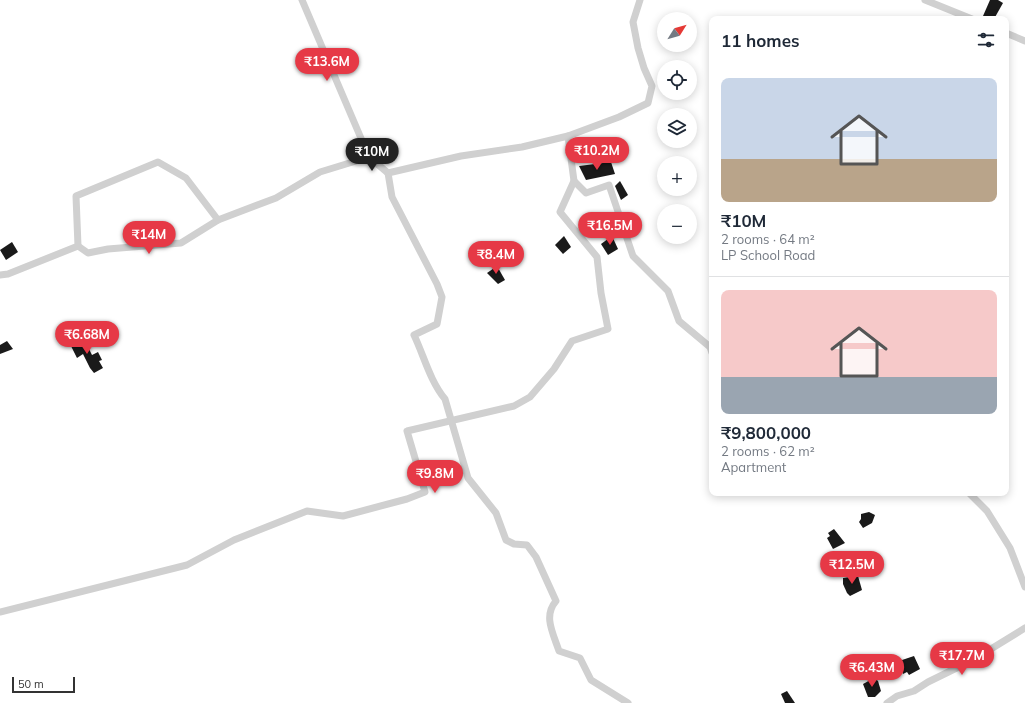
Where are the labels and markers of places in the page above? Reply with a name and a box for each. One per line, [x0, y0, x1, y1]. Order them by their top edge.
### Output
pin: ₹13.6M [294, 48, 360, 82]
pin: ₹10.2M [564, 137, 630, 171]
pin: ₹10M [348, 138, 396, 172]
pin: ₹16.5M [577, 212, 643, 246]
pin: ₹14M [125, 221, 173, 255]
pin: ₹8.4M [468, 241, 524, 275]
pin: ₹6.68M [54, 321, 120, 355]
pin: ₹9.8M [407, 460, 463, 494]
pin: ₹12.5M [819, 551, 885, 585]
pin: ₹17.7M [929, 642, 995, 676]
pin: ₹6.43M [839, 654, 905, 688]

